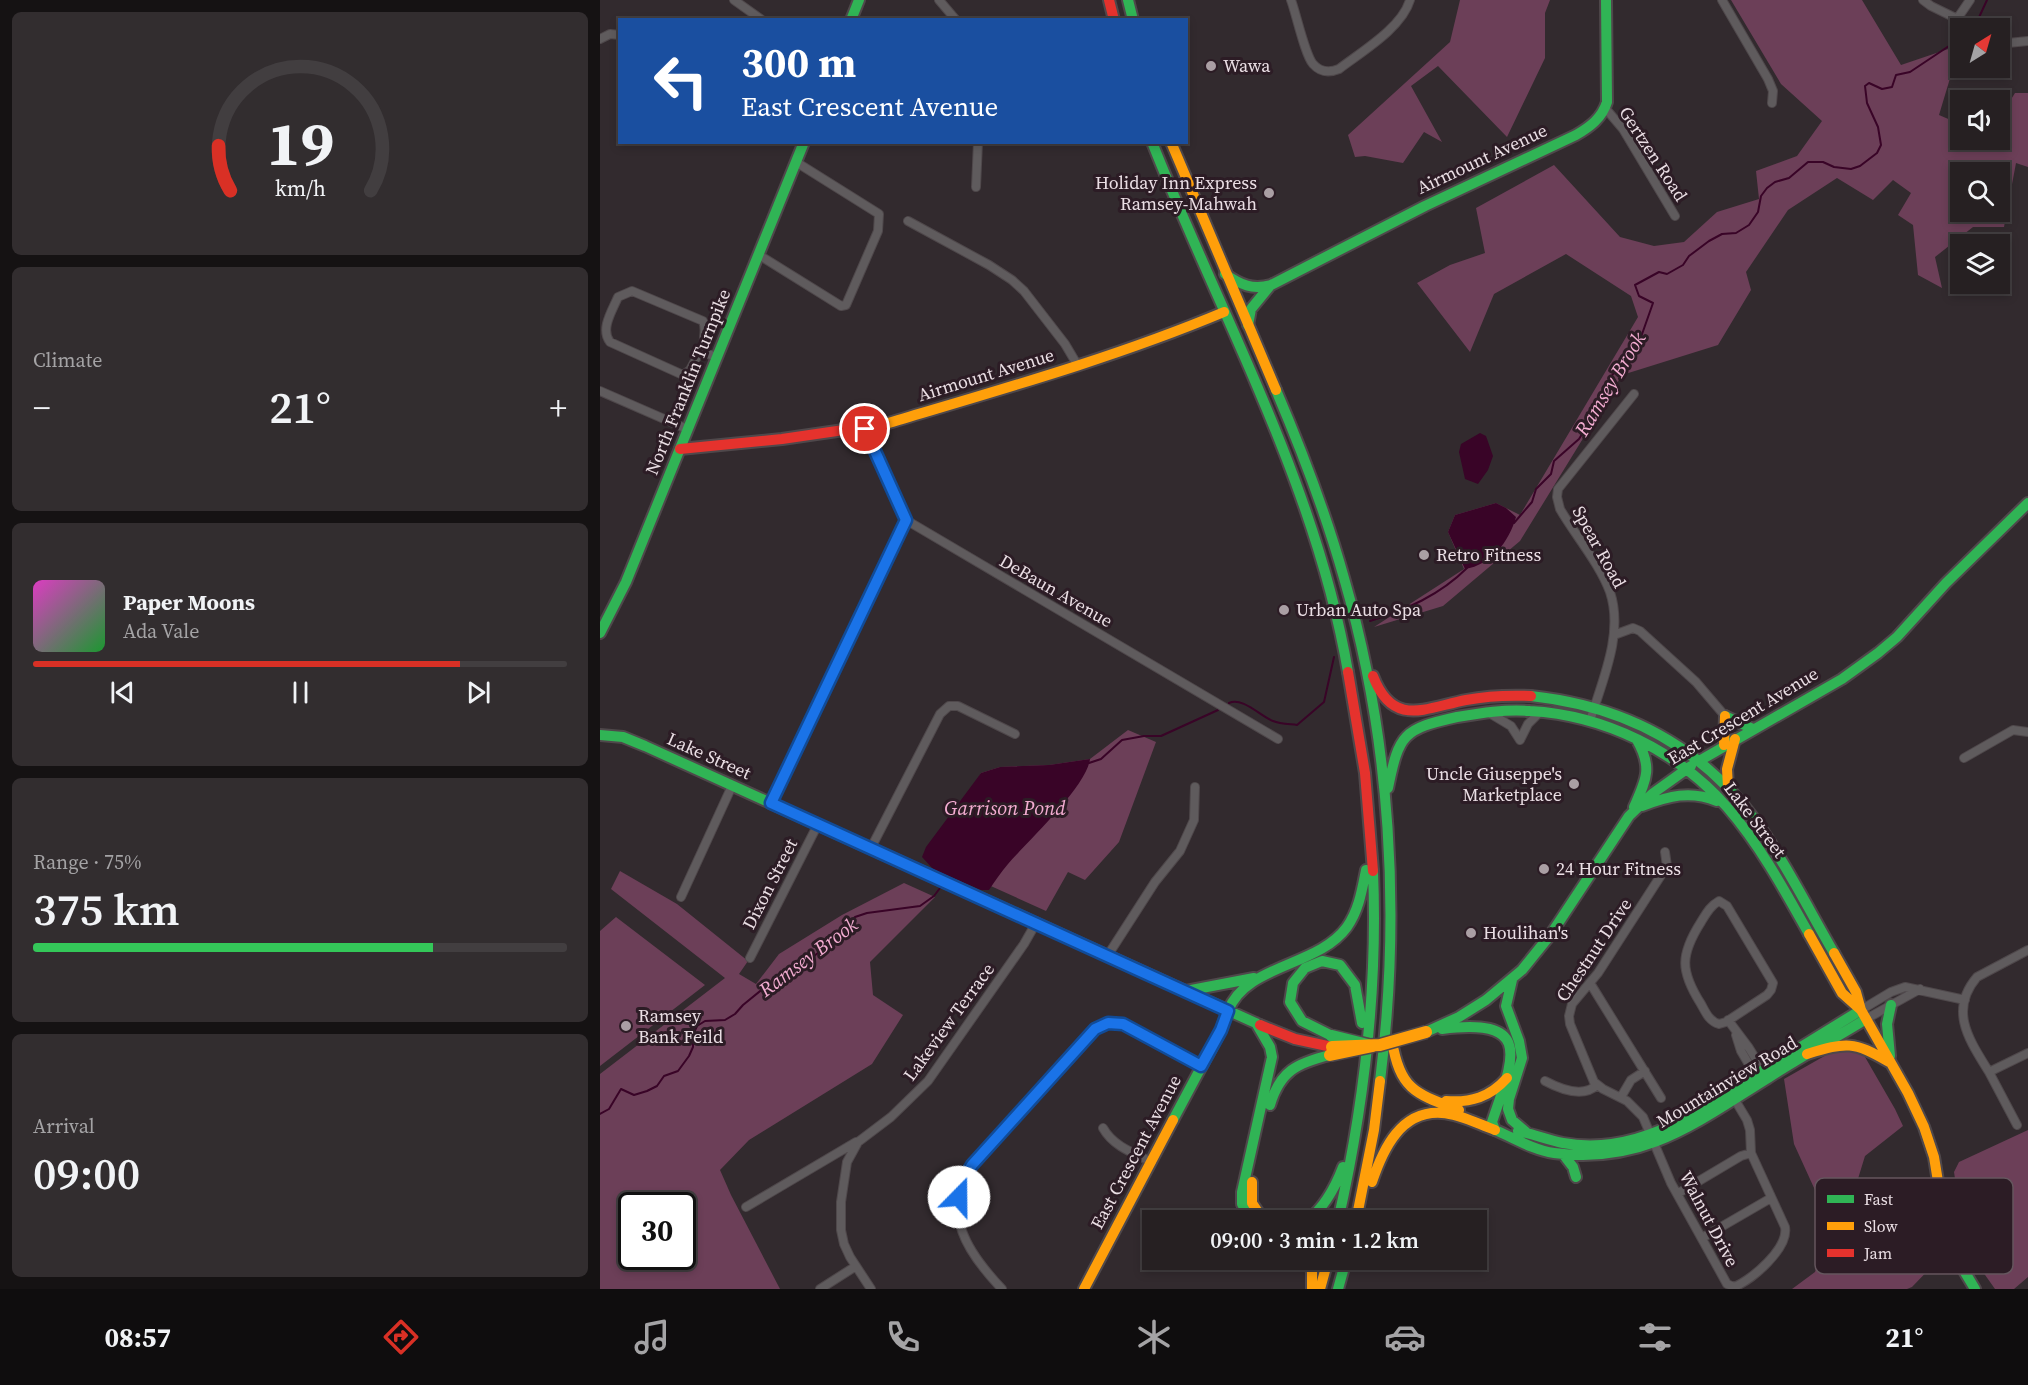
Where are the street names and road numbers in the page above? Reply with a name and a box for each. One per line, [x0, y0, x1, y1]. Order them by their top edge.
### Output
street label: Gertzen Road [1613, 101, 1693, 206]
street label: Airmount Avenue [1412, 117, 1551, 200]
street label: North Franklin Turnpike [639, 285, 736, 478]
street label: Airmount Avenue [915, 342, 1057, 407]
street label: Spear Road [1567, 501, 1632, 592]
street label: DeBaun Avenue [995, 548, 1117, 633]
street label: East Crescent Avenue [1663, 661, 1823, 770]
street label: Lake Street [663, 726, 755, 785]
street label: Lake Street [1719, 777, 1792, 863]
street label: Dixon Street [736, 834, 803, 933]
street label: Chestnut Drive [1550, 893, 1637, 1006]
street label: Lakeview Terrace [897, 958, 1000, 1086]
street label: Mountainview Road [1652, 1030, 1802, 1133]
street label: East Crescent Avenue [1084, 1070, 1187, 1233]
street label: Walnut Drive [1674, 1166, 1745, 1271]

